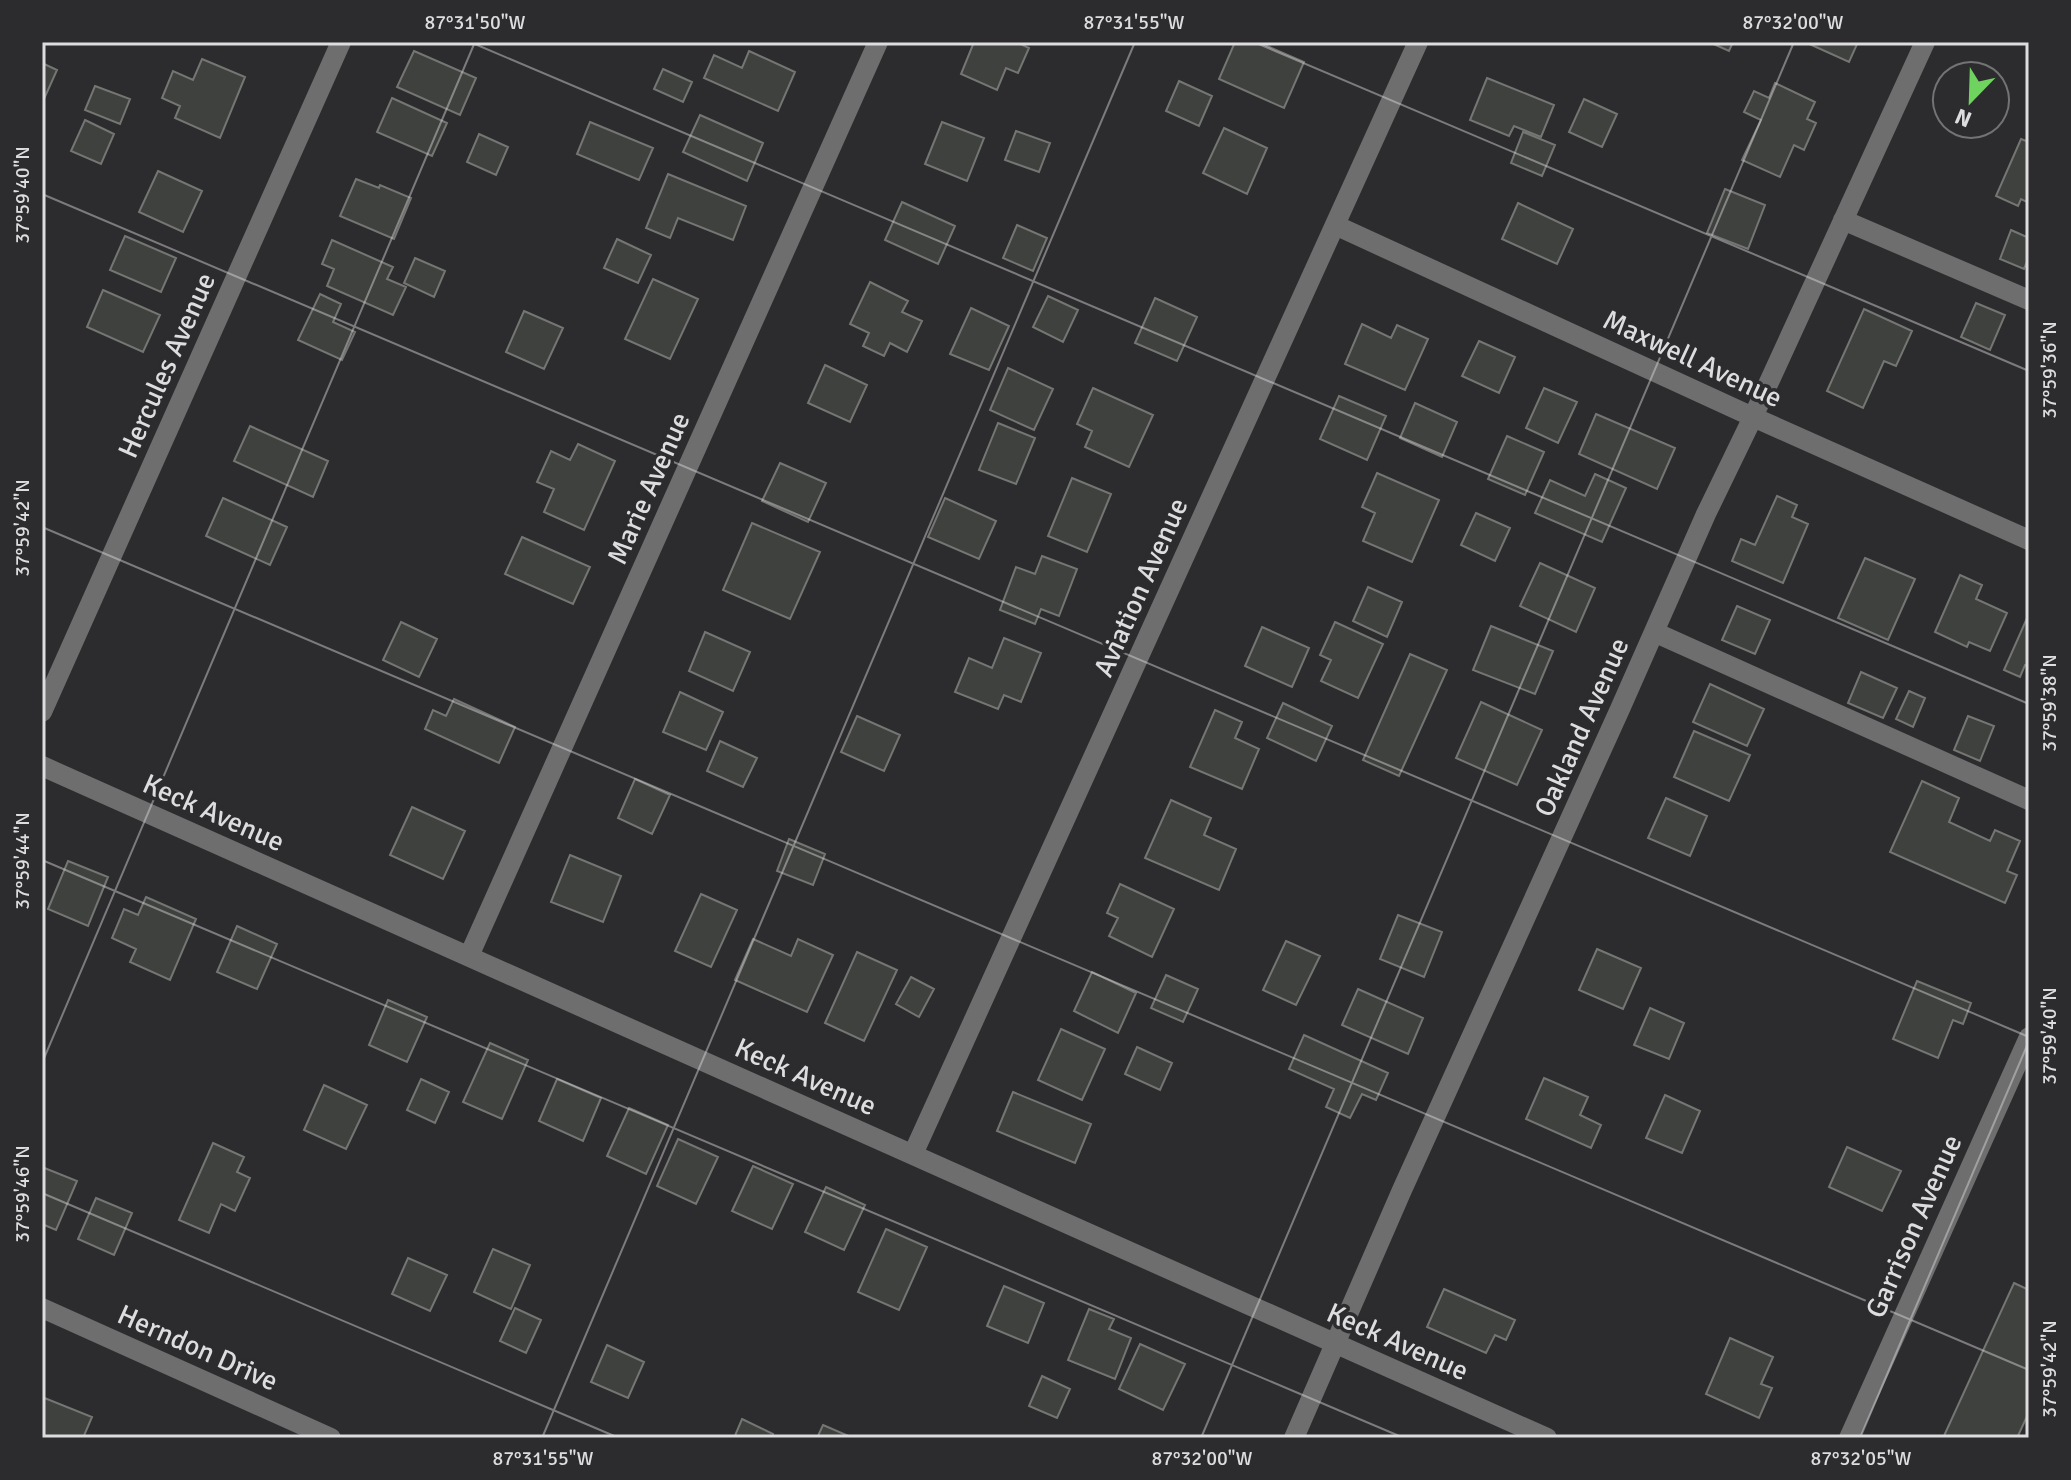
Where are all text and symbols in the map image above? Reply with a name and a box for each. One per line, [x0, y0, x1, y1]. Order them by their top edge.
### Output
text: 87°31'50"W [424, 10, 526, 35]
text: 87°31'55"W [1083, 10, 1185, 35]
text: 87°32'00"W [1742, 10, 1844, 35]
north arrow [1931, 60, 2011, 140]
text: N [1951, 103, 1976, 133]
text: 37°59'40"N [10, 146, 35, 244]
street label: Hercules Avenue [111, 268, 223, 463]
street label: Maxwell Avenue [1598, 303, 1788, 415]
text: 37°59'36"N [2037, 321, 2062, 419]
street label: Marie Avenue [600, 407, 698, 570]
text: 37°59'42"N [10, 479, 35, 577]
street label: Aviation Avenue [1086, 493, 1195, 682]
street label: Oakland Avenue [1527, 633, 1637, 822]
text: 37°59'38"N [2037, 654, 2062, 752]
street label: Keck Avenue [138, 767, 290, 859]
text: 37°59'44"N [10, 812, 35, 910]
text: 37°59'40"N [2037, 987, 2062, 1085]
street label: Keck Avenue [730, 1031, 882, 1123]
street label: Garrison Avenue [1858, 1130, 1969, 1323]
text: 37°59'46"N [10, 1145, 35, 1243]
street label: Keck Avenue [1322, 1296, 1474, 1388]
street label: Herndon Drive [112, 1297, 283, 1398]
text: 37°59'42"N [2037, 1320, 2062, 1418]
text: 87°31'55"W [492, 1446, 594, 1471]
text: 87°32'00"W [1151, 1446, 1253, 1471]
text: 87°32'05"W [1810, 1446, 1912, 1471]

